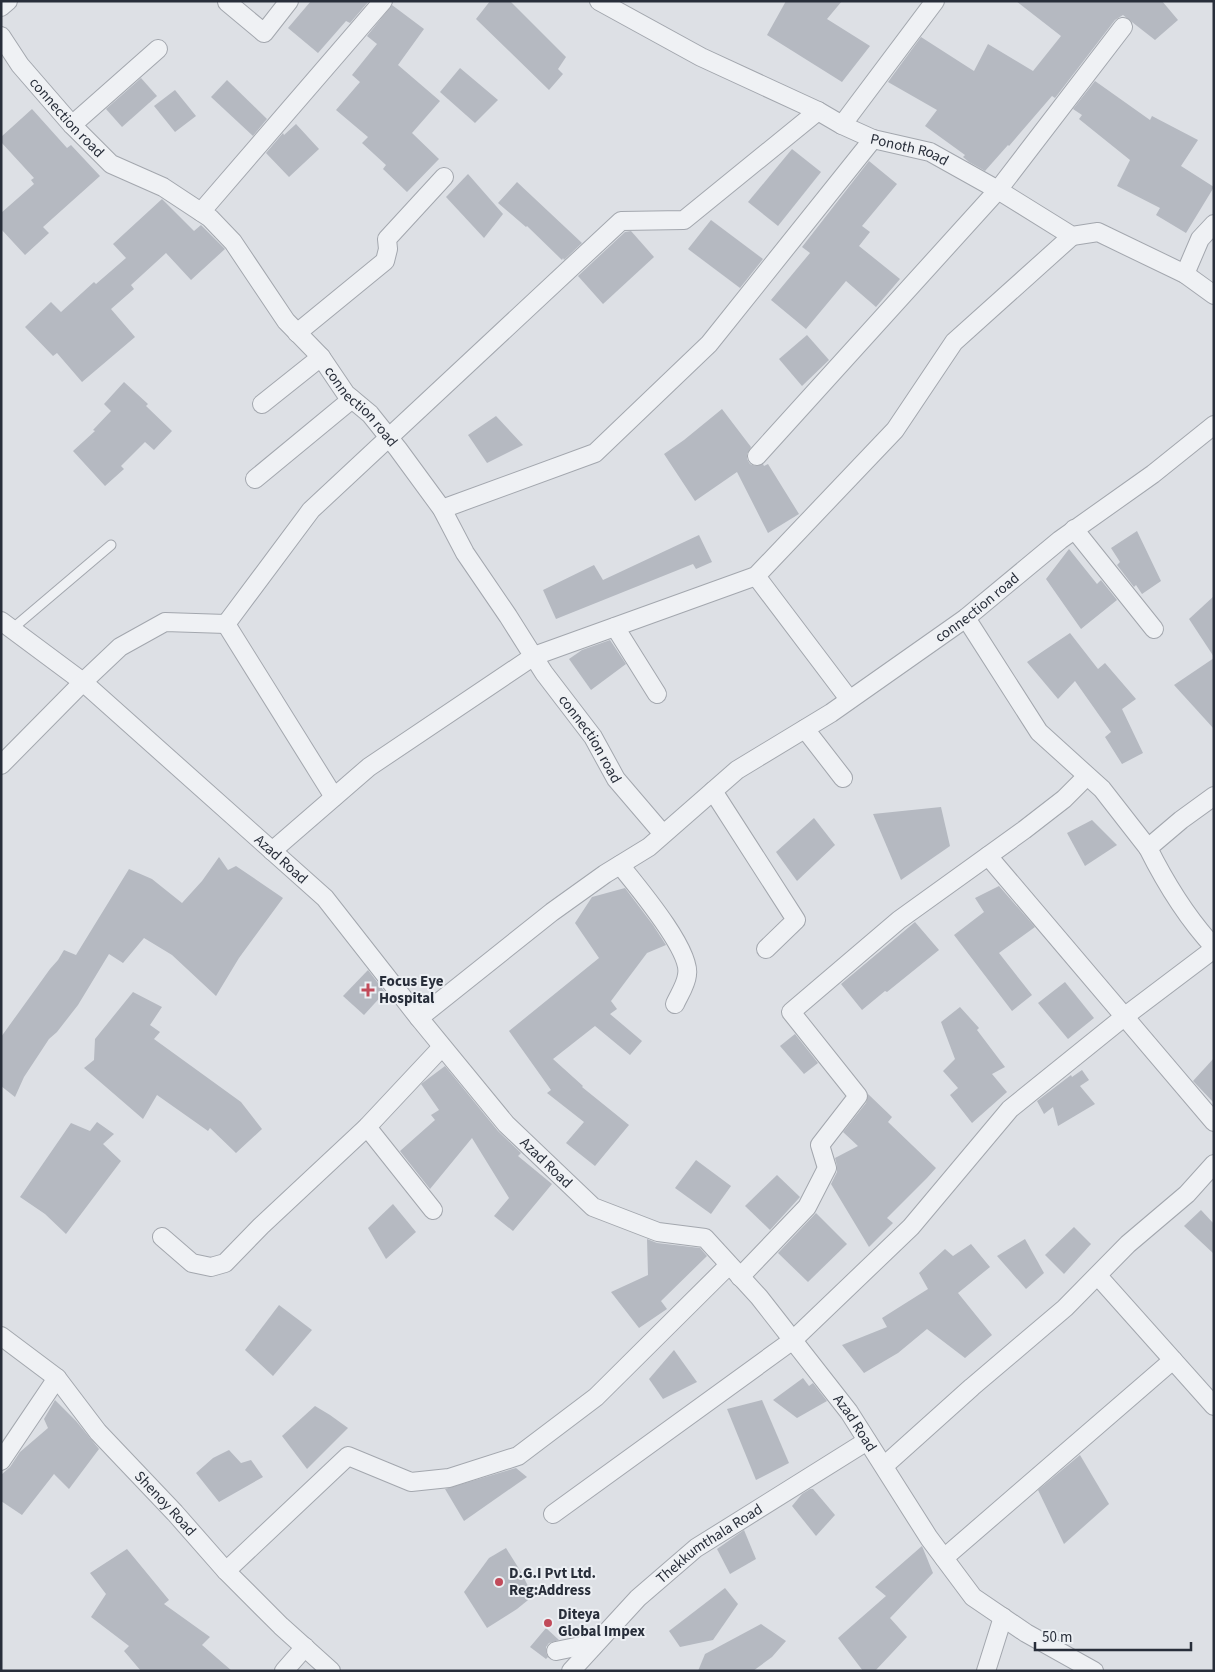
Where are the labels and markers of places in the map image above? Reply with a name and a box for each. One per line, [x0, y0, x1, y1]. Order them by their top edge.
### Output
place label: Focus Eye Hospital [379, 971, 444, 1009]
marker: Focus Eye Hospital [361, 983, 375, 997]
place label: D.G.I Pvt Ltd. Reg:Address [509, 1563, 596, 1601]
marker: D.G.I Pvt Ltd. Reg:Address [493, 1576, 505, 1588]
place label: Diteya Global Impex [558, 1604, 645, 1642]
marker: Diteya Global Impex [542, 1617, 554, 1629]

